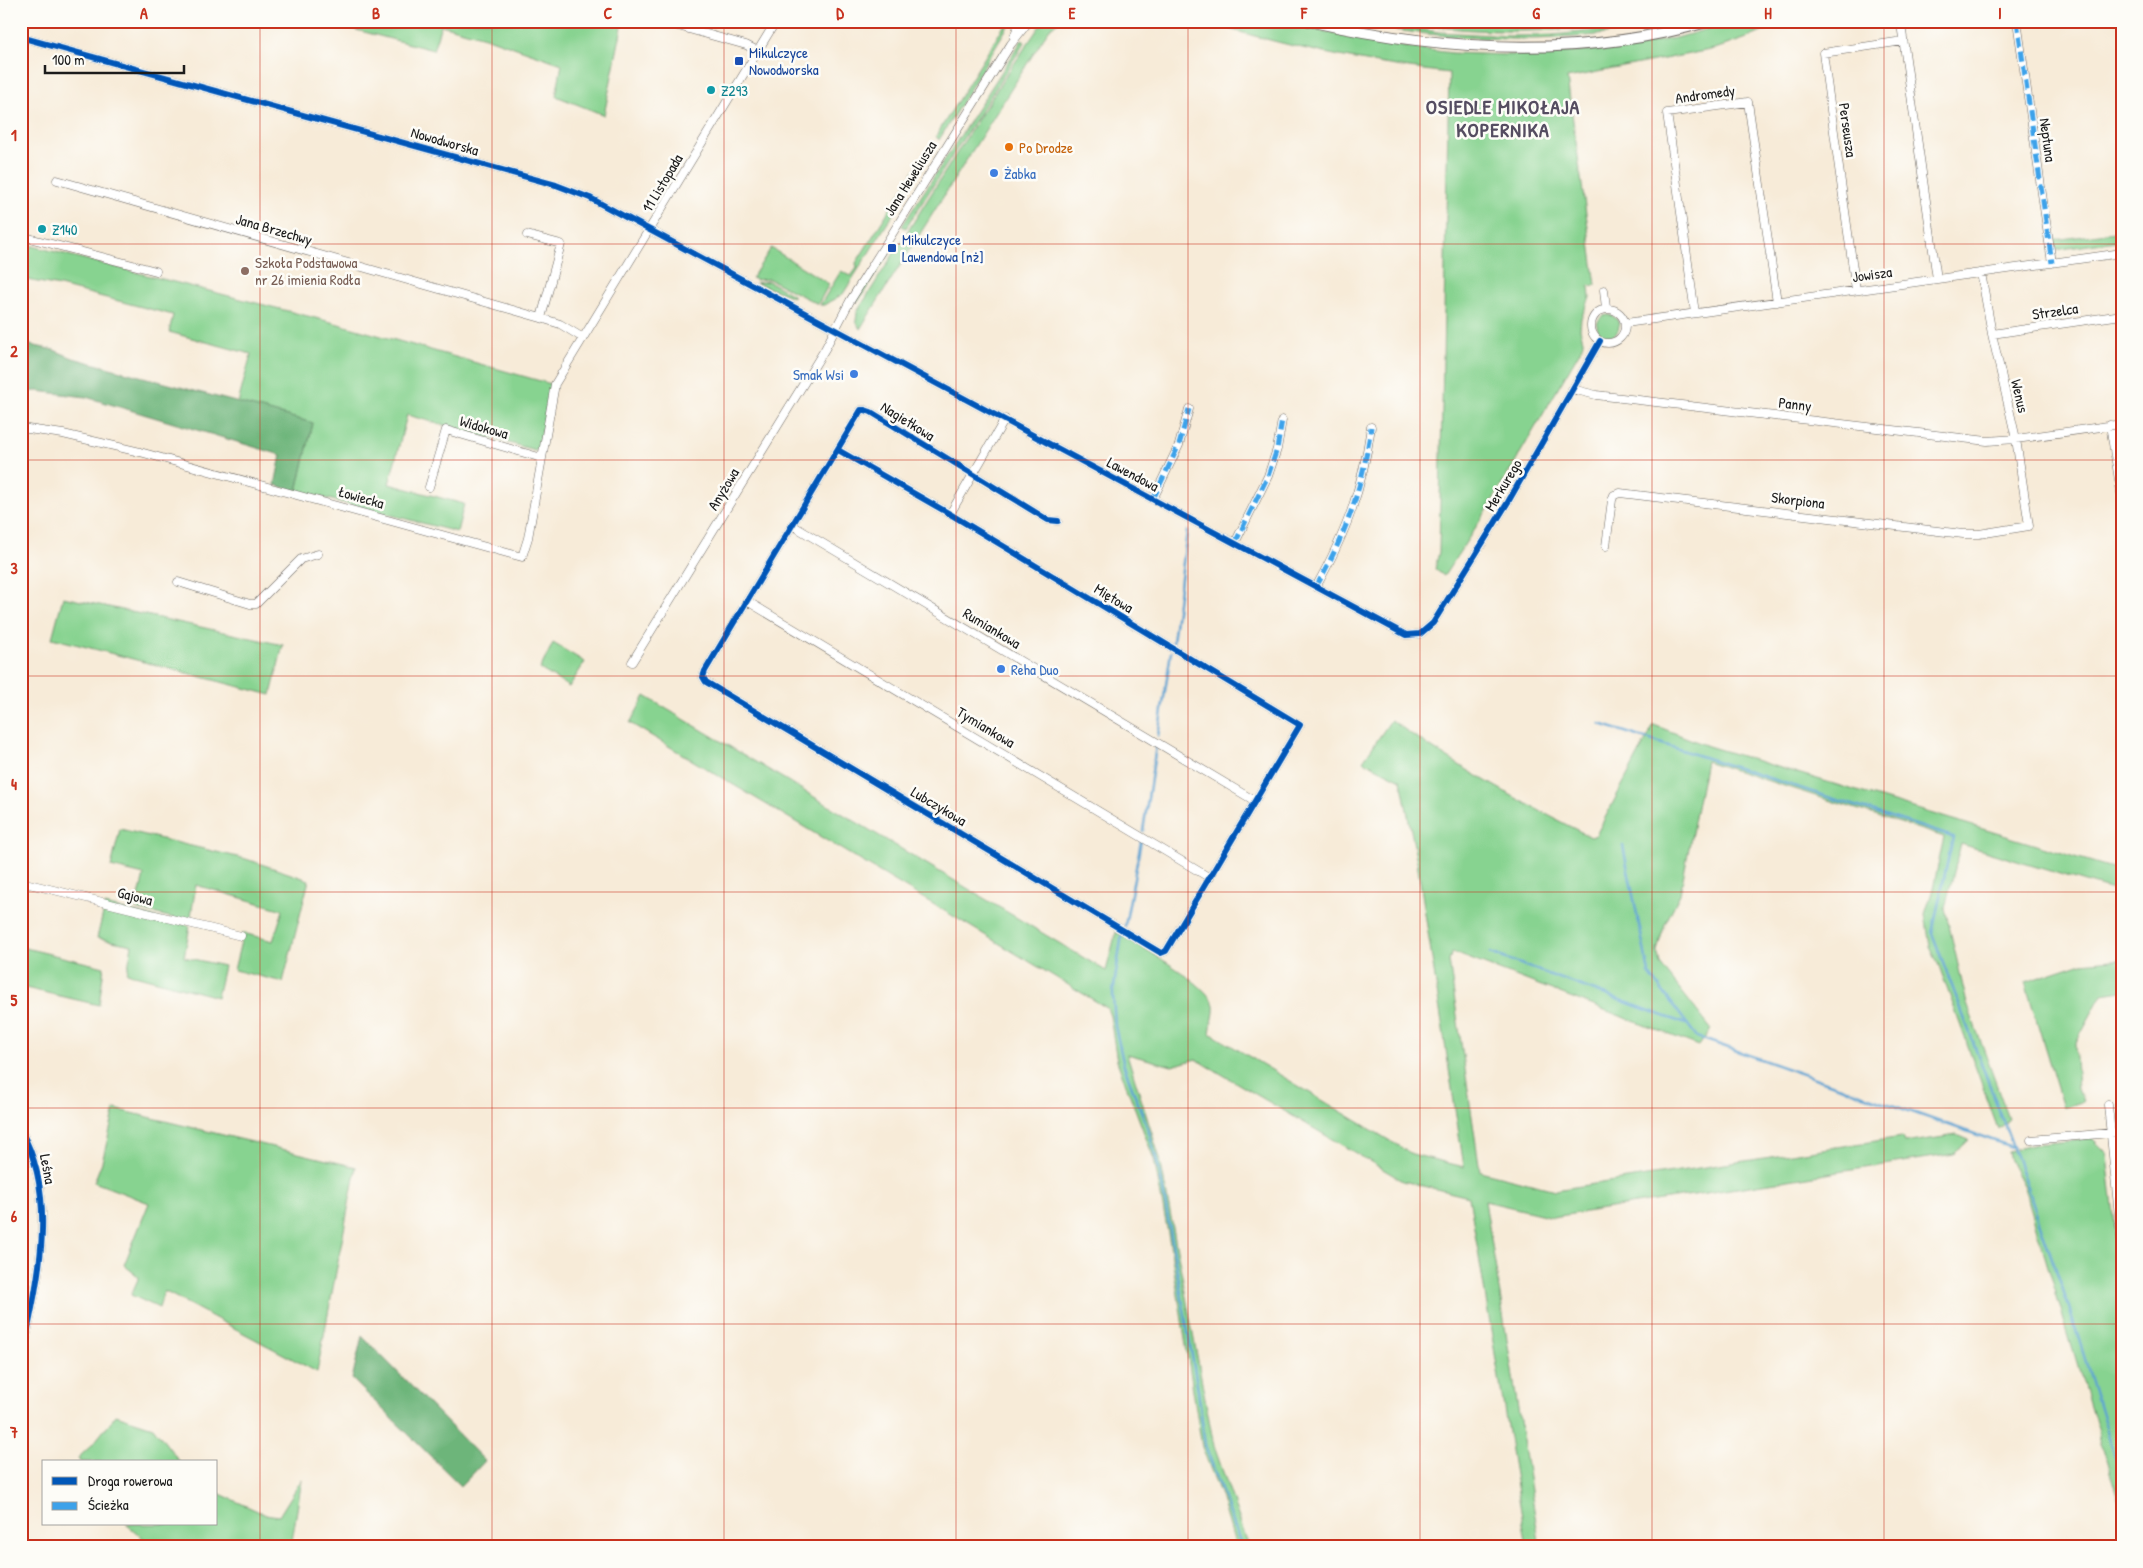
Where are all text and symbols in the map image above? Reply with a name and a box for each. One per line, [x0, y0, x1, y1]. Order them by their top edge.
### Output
text: A [140, 2, 148, 24]
text: B [372, 2, 380, 24]
text: C [604, 2, 613, 24]
text: D [836, 2, 844, 24]
text: E [1068, 2, 1076, 24]
text: F [1300, 2, 1308, 24]
text: G [1532, 2, 1540, 24]
text: H [1764, 2, 1772, 24]
text: I [1998, 2, 2002, 24]
scale bar [45, 42, 184, 74]
place label: Mikulczyce Nowodworska [749, 42, 819, 80]
text: 100 m [52, 49, 85, 70]
marker: Mikulczyce Nowodworska [733, 55, 745, 67]
street label: Andromedy [1674, 79, 1736, 109]
place label: Z293 [721, 80, 748, 101]
marker: Z293 [705, 84, 717, 96]
district label: OSIEDLE MIKOŁAJA KOPERNIKA [1426, 93, 1580, 143]
street label: Perseusza [1834, 101, 1862, 159]
street label: Neptuna [2035, 117, 2061, 163]
street label: Nowodworska [409, 121, 481, 161]
text: 1 [11, 124, 17, 146]
street label: Jana Heweliusza [879, 136, 941, 220]
place label: Po Drodze [1019, 137, 1073, 158]
marker: Po Drodze [1003, 141, 1015, 153]
street label: 11 Listopada [636, 150, 688, 216]
place label: Żabka [1004, 163, 1036, 184]
marker: Żabka [988, 167, 1000, 179]
street label: Jana Brzechwy [233, 208, 315, 250]
place label: Z140 [52, 219, 78, 240]
marker: Z140 [36, 223, 48, 235]
place label: Mikulczyce Lawendowa [nż] [902, 229, 984, 267]
marker: Mikulczyce Lawendowa [nż] [886, 242, 898, 254]
place label: Szkoła Podstawowa nr 26 imienia Rodła [255, 252, 360, 290]
street label: Jowisza [1851, 261, 1893, 287]
marker: Szkoła Podstawowa nr 26 imienia Rodła [239, 265, 251, 277]
street label: Strzelca [2031, 297, 2079, 325]
text: 2 [10, 340, 18, 362]
place label: Smak Wsi [793, 364, 844, 385]
marker: Smak Wsi [848, 368, 860, 380]
street label: Wenus [2006, 377, 2034, 415]
street label: Panny [1777, 392, 1813, 416]
street label: Nagietkowa [877, 396, 939, 446]
street label: Widokowa [457, 410, 511, 444]
street label: Lawendowa [1103, 452, 1163, 496]
street label: Merkurego [1479, 455, 1527, 515]
street label: Anyżowa [702, 464, 744, 514]
street label: Łowiecka [336, 480, 387, 514]
street label: Skorpiona [1770, 486, 1826, 514]
text: 3 [10, 557, 18, 579]
street label: Miętowa [1090, 578, 1138, 618]
street label: Rumiankowa [959, 602, 1025, 654]
place label: Reha Duo [1011, 659, 1059, 680]
marker: Reha Duo [995, 663, 1007, 675]
street label: Tymiankowa [953, 701, 1019, 753]
text: 4 [11, 773, 17, 795]
street label: Lubczykowa [907, 781, 971, 831]
street label: Gajowa [115, 882, 155, 911]
text: 5 [11, 989, 18, 1011]
street label: Leśna [35, 1152, 61, 1186]
text: 6 [11, 1205, 18, 1227]
text: 7 [9, 1421, 18, 1443]
legend [42, 1460, 218, 1526]
text: Droga rowerowa [88, 1470, 172, 1491]
text: Ścieżka [88, 1494, 129, 1515]

